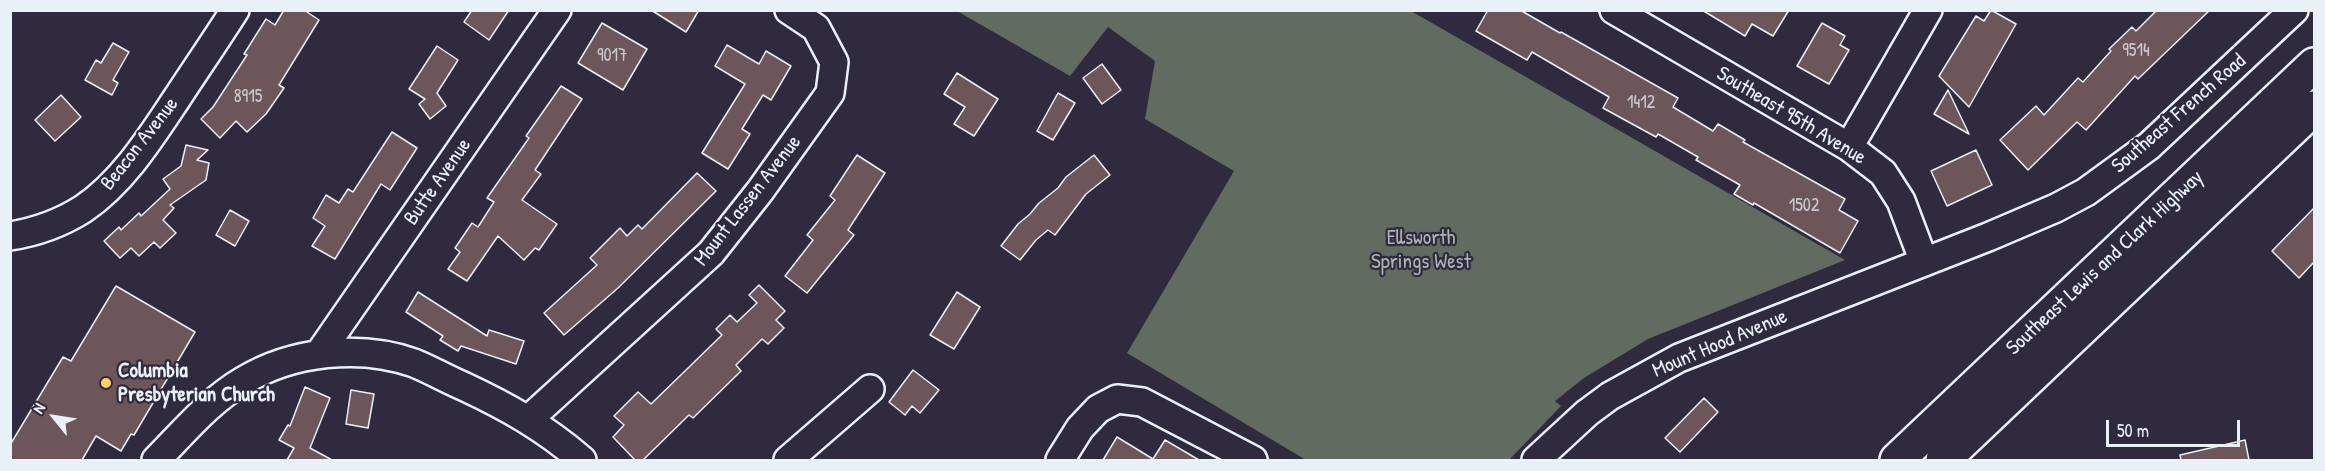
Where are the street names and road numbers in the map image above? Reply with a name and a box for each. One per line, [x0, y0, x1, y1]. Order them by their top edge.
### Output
street label: Southeast French Road [2107, 49, 2251, 179]
street label: Southeast 95th Avenue [1712, 61, 1870, 171]
street label: Beacon Avenue [96, 92, 184, 196]
street label: Mount Lassen Avenue [689, 131, 807, 271]
street label: Butte Avenue [399, 134, 477, 230]
street label: Southeast Lewis and Clark Highway [2001, 165, 2209, 361]
street label: Mount Hood Avenue [1649, 304, 1791, 384]

